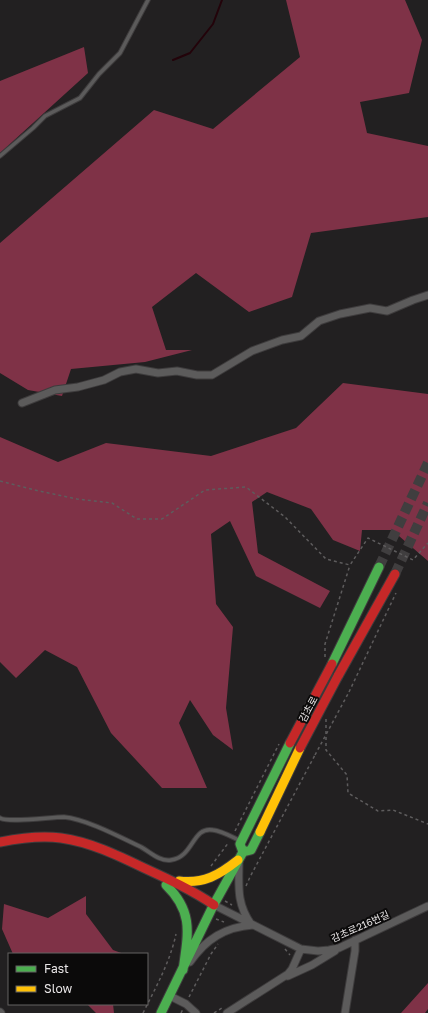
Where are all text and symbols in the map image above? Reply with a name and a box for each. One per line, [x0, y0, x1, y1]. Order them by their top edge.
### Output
street label: 감초로 [296, 694, 320, 724]
street label: 감초로216번길 [329, 908, 391, 944]
legend [8, 953, 148, 1005]
text: Fast [44, 961, 69, 976]
text: Slow [44, 981, 72, 996]

